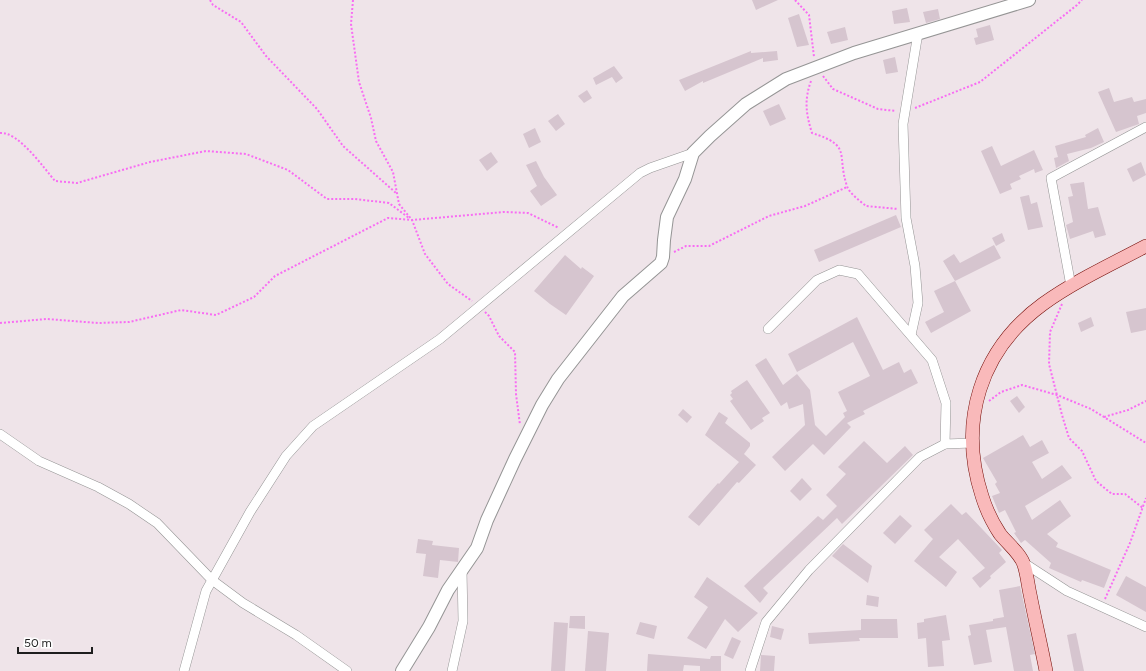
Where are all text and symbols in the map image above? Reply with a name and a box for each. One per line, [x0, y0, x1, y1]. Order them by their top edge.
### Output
scale bar [18, 629, 92, 655]
text: 50 m [24, 636, 52, 650]

